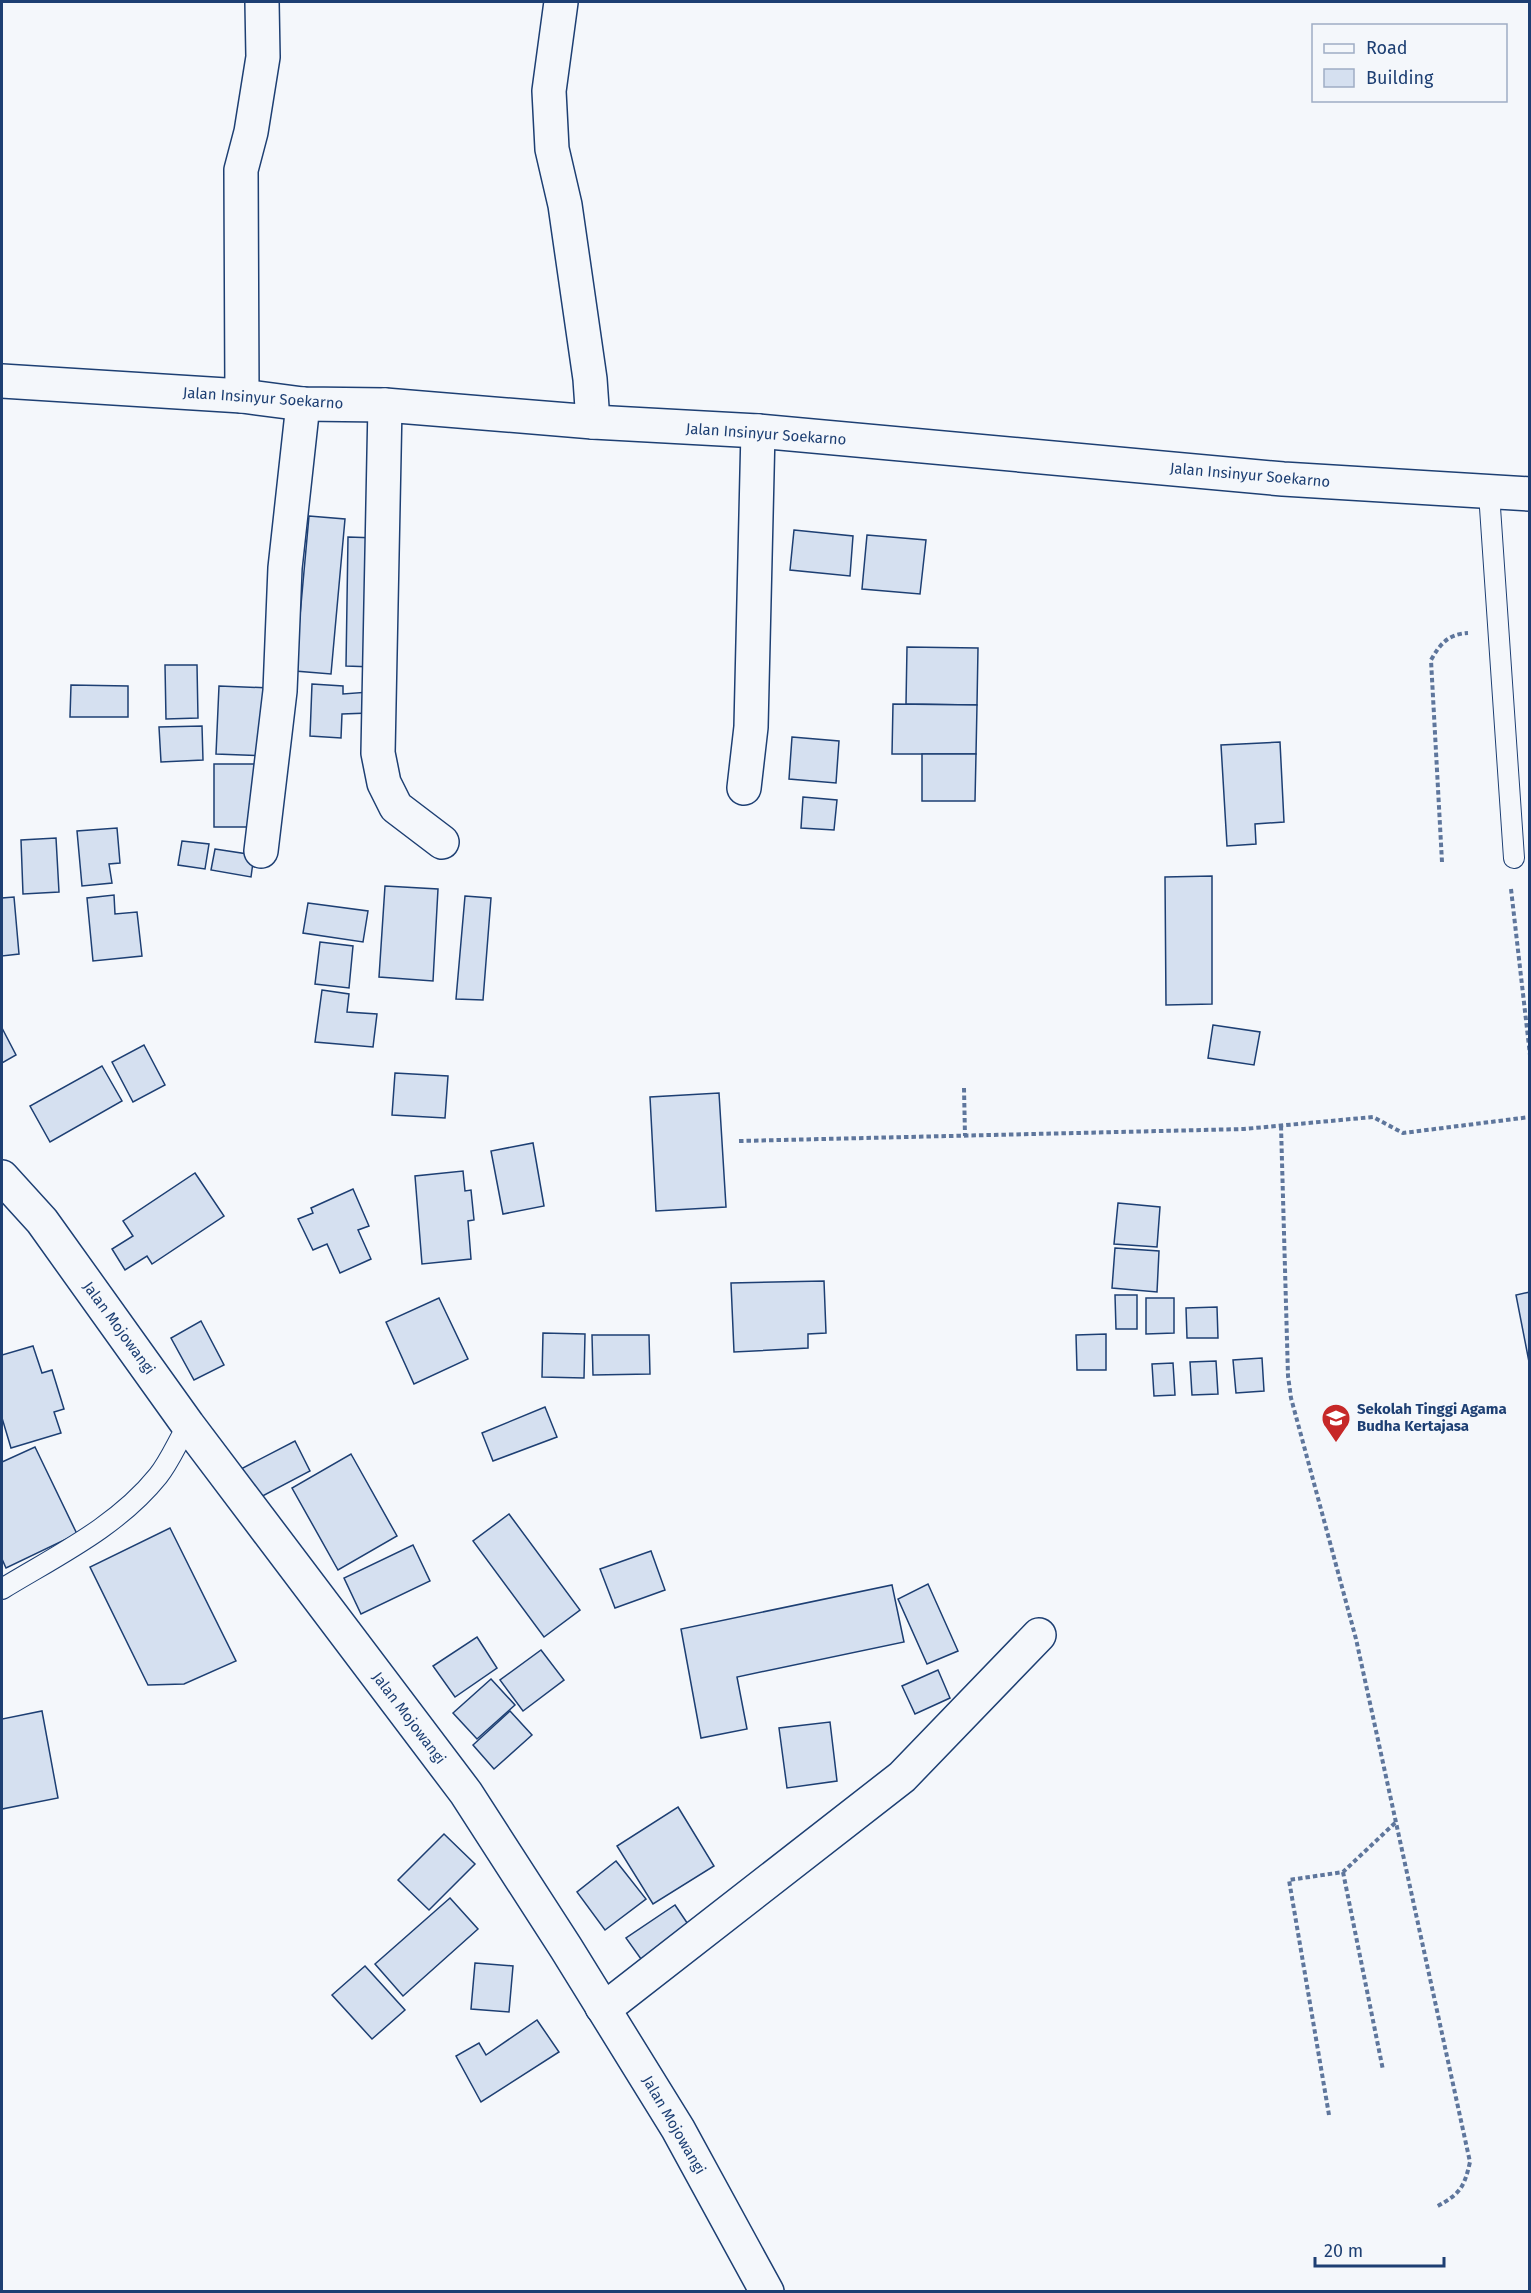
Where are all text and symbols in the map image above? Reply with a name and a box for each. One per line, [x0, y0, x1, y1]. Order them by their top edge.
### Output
legend [1312, 24, 1507, 102]
text: Road [1366, 37, 1408, 59]
text: Building [1366, 67, 1434, 89]
street label: Jalan Insinyur Soekarno [182, 383, 344, 413]
street label: Jalan Insinyur Soekarno [685, 419, 847, 449]
street label: Jalan Insinyur Soekarno [1169, 459, 1331, 491]
street label: Jalan Mojowangi [79, 1278, 159, 1378]
place label: Sekolah Tinggi Agama Budha Kertajasa [1357, 1400, 1507, 1435]
school or university icon: Sekolah Tinggi Agama Budha Kertajasa [1320, 1402, 1352, 1444]
street label: Jalan Mojowangi [368, 1668, 450, 1768]
street label: Jalan Mojowangi [639, 2073, 709, 2177]
scale bar [1315, 2230, 1444, 2268]
text: 20 m [1324, 2240, 1363, 2262]

